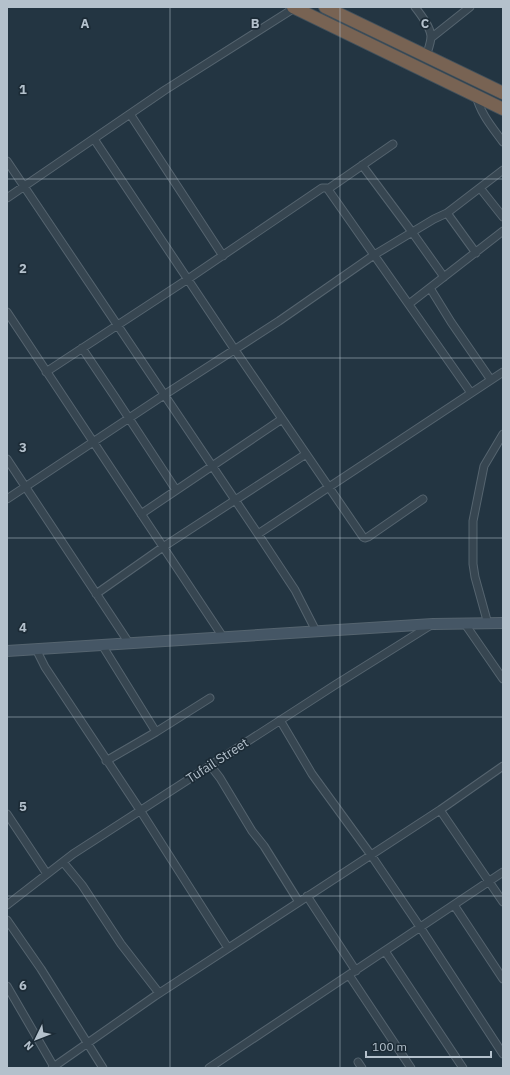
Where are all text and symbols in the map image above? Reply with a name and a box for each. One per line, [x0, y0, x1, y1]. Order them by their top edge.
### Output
text: A [81, 15, 90, 32]
text: B [251, 15, 260, 32]
text: C [421, 15, 430, 32]
text: 1 [19, 81, 27, 98]
text: 2 [19, 260, 27, 277]
text: 3 [19, 439, 27, 456]
text: 4 [19, 619, 27, 636]
street label: Tufail Street [183, 734, 252, 787]
text: 5 [19, 798, 27, 815]
text: 6 [19, 977, 27, 994]
north arrow [16, 1019, 56, 1059]
scale bar [366, 1033, 491, 1059]
text: N [21, 1038, 37, 1054]
text: 100 m [372, 1039, 407, 1054]

